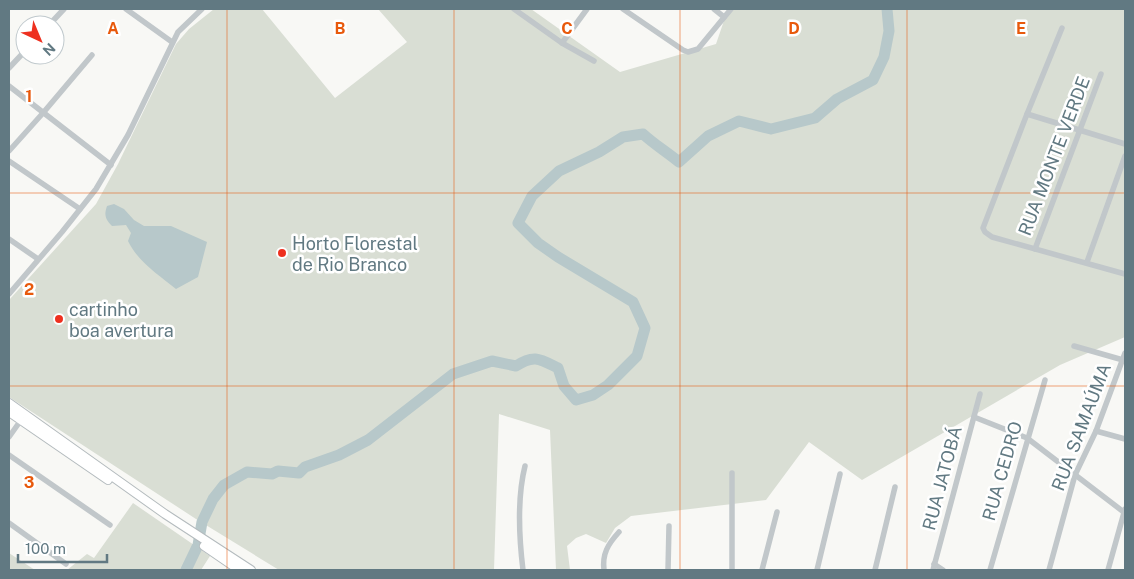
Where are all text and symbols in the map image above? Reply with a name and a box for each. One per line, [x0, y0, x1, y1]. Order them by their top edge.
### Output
north arrow [15, 15, 65, 65]
text: A [107, 19, 119, 38]
text: B [335, 19, 346, 38]
text: C [561, 19, 573, 38]
text: D [788, 19, 800, 38]
text: E [1016, 19, 1026, 38]
text: N [40, 40, 59, 59]
street label: RUA MONTE VERDE [1014, 73, 1094, 239]
text: 1 [26, 87, 32, 106]
place label: Horto Florestal de Rio Branco [292, 233, 418, 275]
marker: Horto Florestal de Rio Branco [276, 247, 288, 259]
text: 2 [24, 280, 34, 299]
place label: cartinho boa avertura [69, 299, 174, 341]
marker: cartinho boa avertura [53, 313, 65, 325]
street label: RUA SAMAÚMA [1046, 360, 1115, 494]
street label: RUA CEDRO [978, 419, 1026, 523]
street label: RUA JATOBÁ [917, 423, 966, 532]
text: 3 [24, 473, 34, 492]
scale bar [18, 532, 106, 564]
text: 100 m [25, 540, 66, 557]

